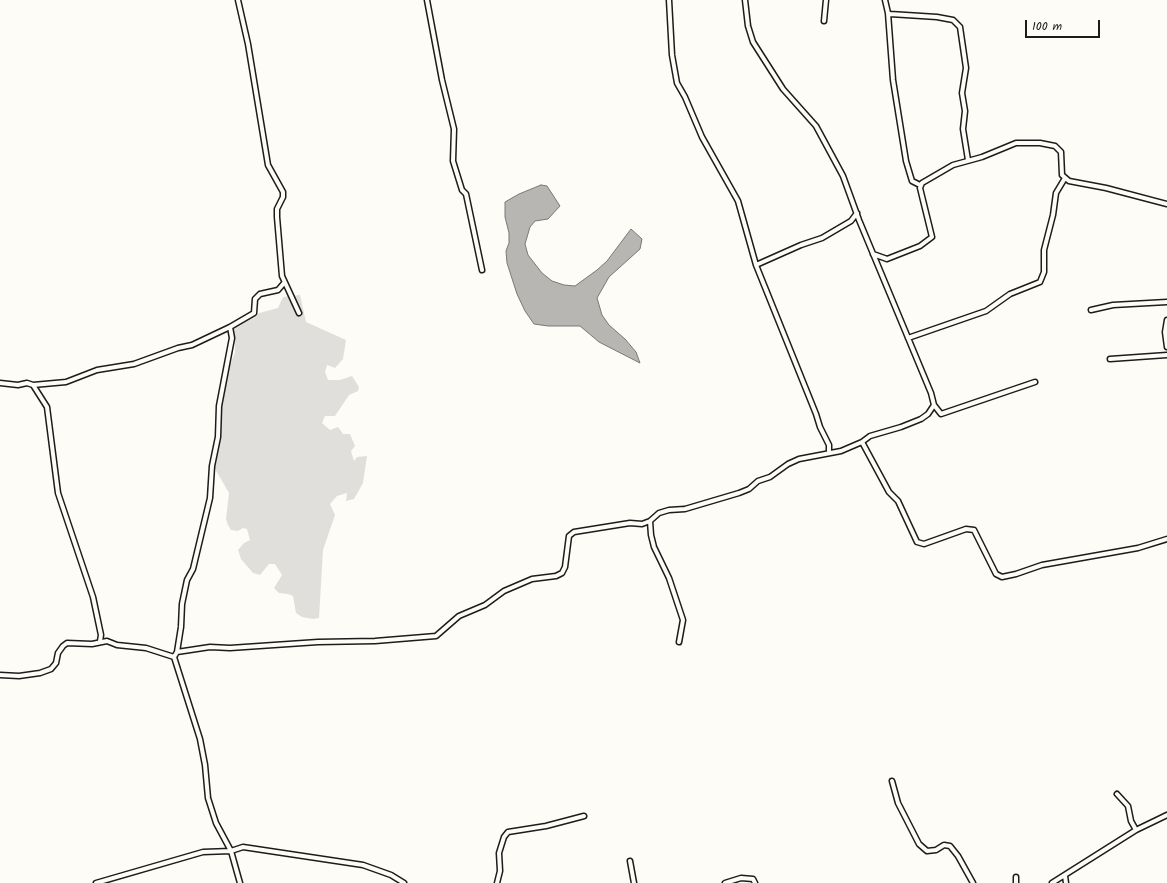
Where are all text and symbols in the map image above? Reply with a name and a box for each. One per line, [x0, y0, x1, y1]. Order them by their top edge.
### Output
scale bar [1027, 12, 1102, 38]
text: 100 m [1032, 17, 1062, 36]

